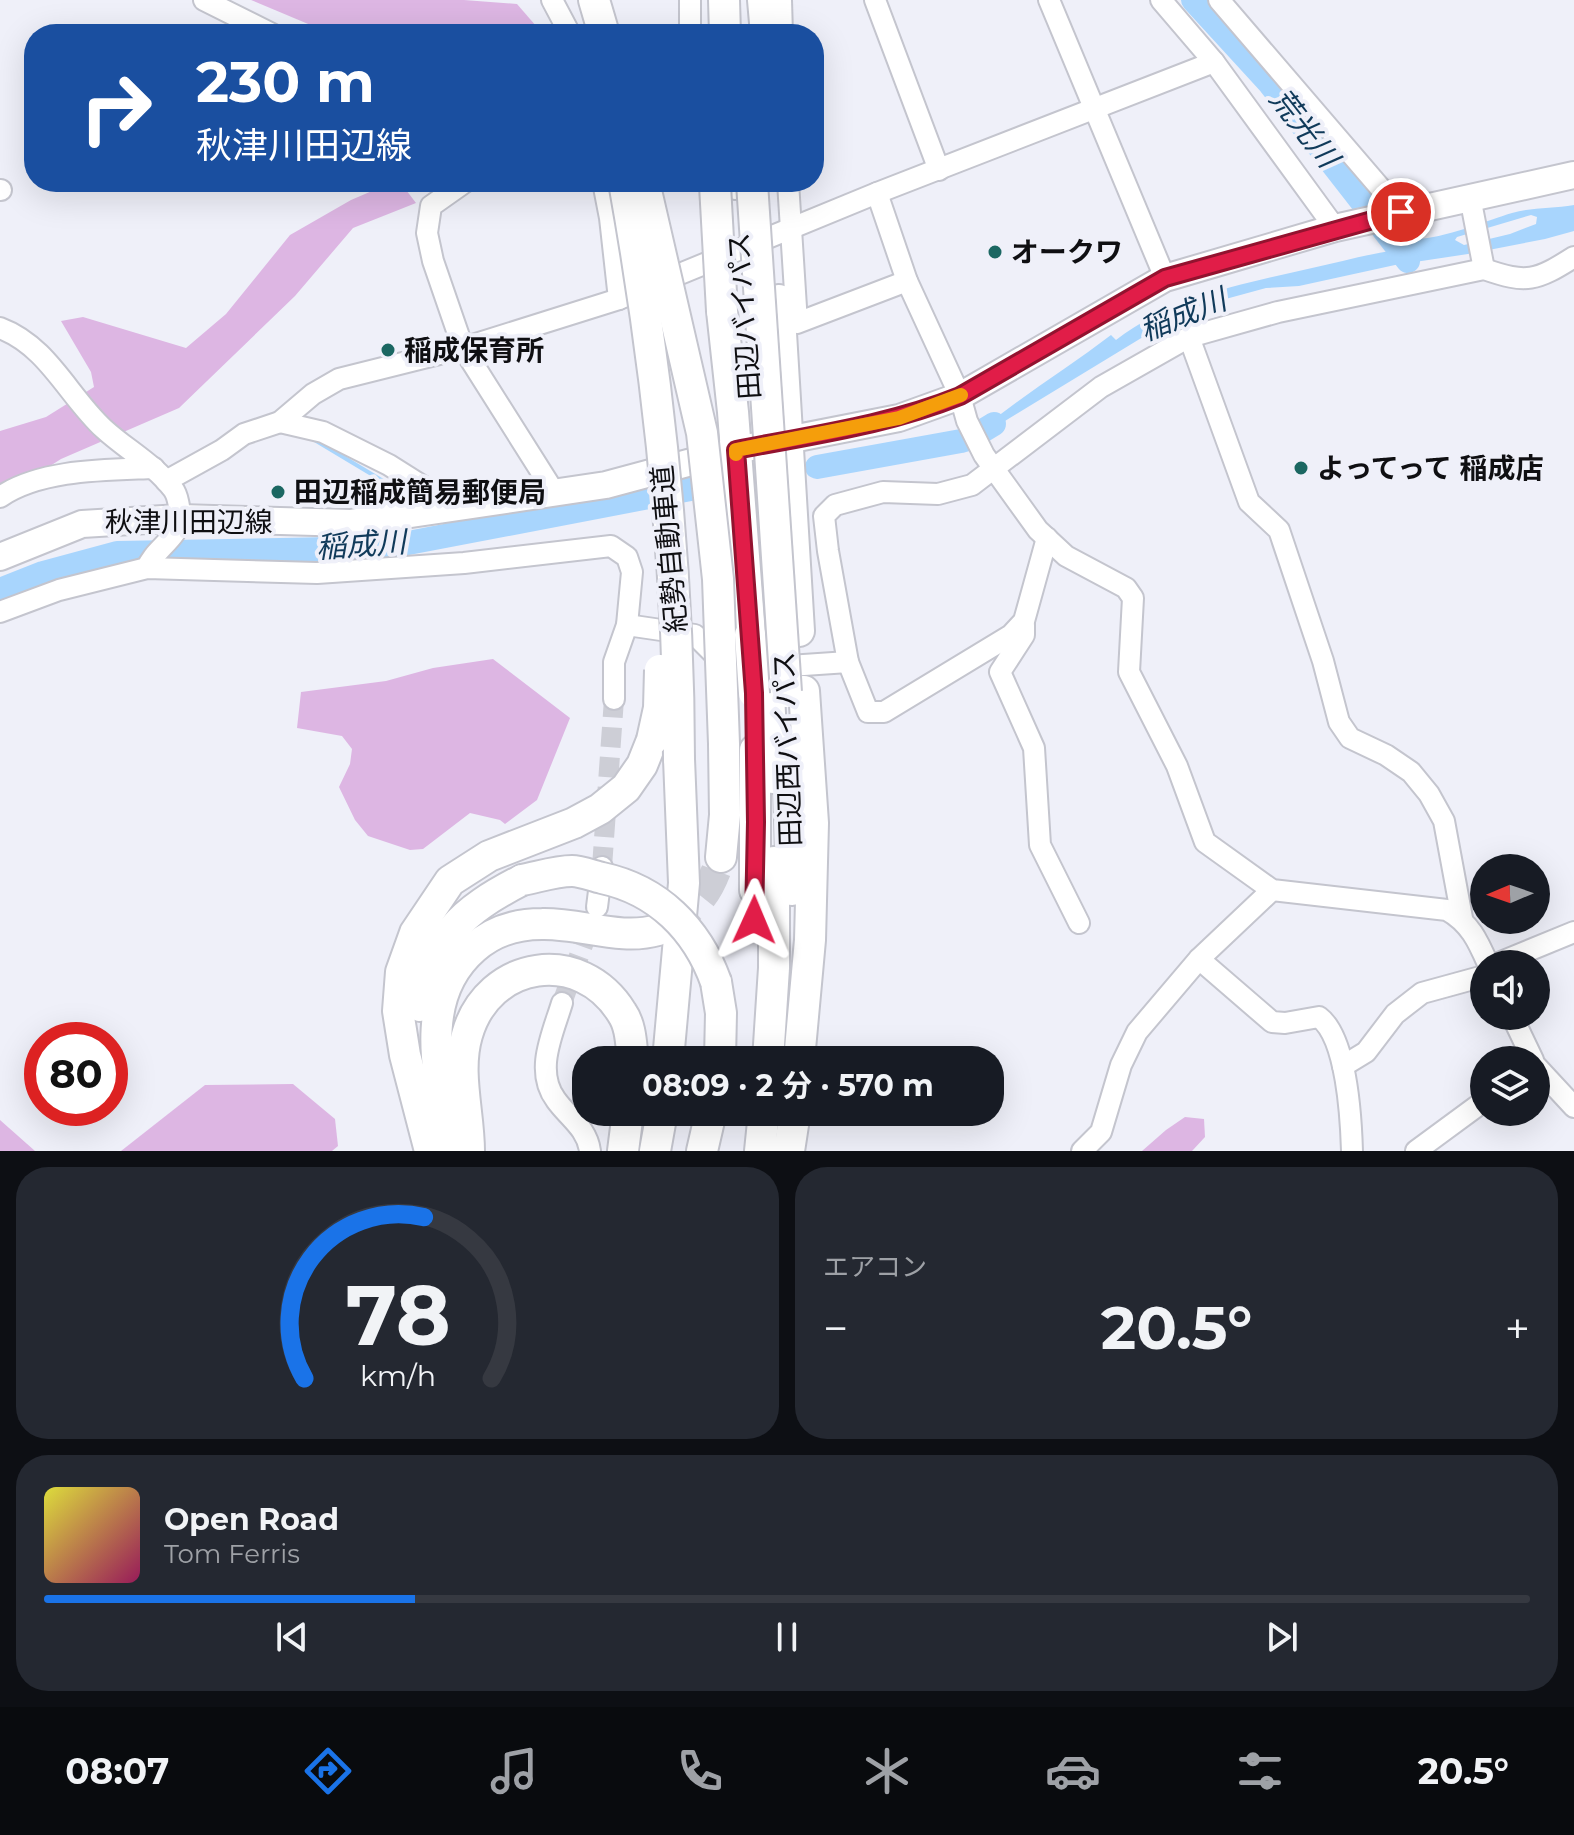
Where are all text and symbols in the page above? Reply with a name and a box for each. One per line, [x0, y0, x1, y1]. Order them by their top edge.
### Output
text: 230 m [196, 48, 375, 116]
icon: right [64, 56, 168, 160]
water label: 荒光川 [1262, 81, 1349, 177]
text: 秋津川田辺線 [196, 123, 412, 167]
pin [1367, 178, 1435, 246]
icon: arrive [1379, 190, 1423, 234]
street label: 田辺バイパス [721, 231, 767, 401]
place label: オークワ [1011, 235, 1123, 269]
marker: オークワ [986, 243, 1004, 261]
water label: 稲成川 [1134, 279, 1234, 349]
place label: 稲成保育所 [404, 333, 544, 367]
marker: 稲成保育所 [379, 341, 397, 359]
place label: よってって 稲成店 [1317, 451, 1544, 485]
marker: よってって 稲成店 [1292, 459, 1310, 477]
street label: 紀勢自動車道 [645, 464, 693, 634]
place label: 田辺稲成簡易郵便局 [294, 475, 546, 509]
marker: 田辺稲成簡易郵便局 [269, 483, 287, 501]
street label: 秋津川田辺線 [105, 505, 273, 539]
water label: 稲成川 [315, 523, 410, 566]
street label: 田辺西バイパス [767, 651, 807, 847]
north arrow [1470, 854, 1550, 934]
map controls [1470, 854, 1550, 1126]
position arrow [712, 878, 796, 962]
button: sound [1470, 950, 1550, 1030]
speed limit sign: 80 [24, 1022, 128, 1126]
button: layers [1470, 1046, 1550, 1126]
text: 08:09 · 2 分 · 570 m [642, 1067, 934, 1104]
text: エアコン [823, 1251, 927, 1283]
text: 78 [345, 1264, 450, 1366]
text: 20.5° [1101, 1291, 1252, 1364]
text: − [823, 1301, 848, 1355]
text: + [1505, 1301, 1530, 1355]
text: km/h [359, 1358, 436, 1393]
text: Open Road [164, 1501, 339, 1538]
text: Tom Ferris [164, 1538, 300, 1570]
icon: previous [270, 1615, 314, 1659]
icon: pause [765, 1615, 809, 1659]
icon: next [1260, 1615, 1304, 1659]
icon: directions [300, 1743, 356, 1799]
icon: music [486, 1743, 542, 1799]
icon: phone [672, 1743, 728, 1799]
icon: climate [859, 1743, 915, 1799]
icon: car [1045, 1743, 1101, 1799]
icon: filters [1232, 1743, 1288, 1799]
text: 08:07 [65, 1749, 169, 1793]
text: 20.5° [1418, 1749, 1509, 1793]

